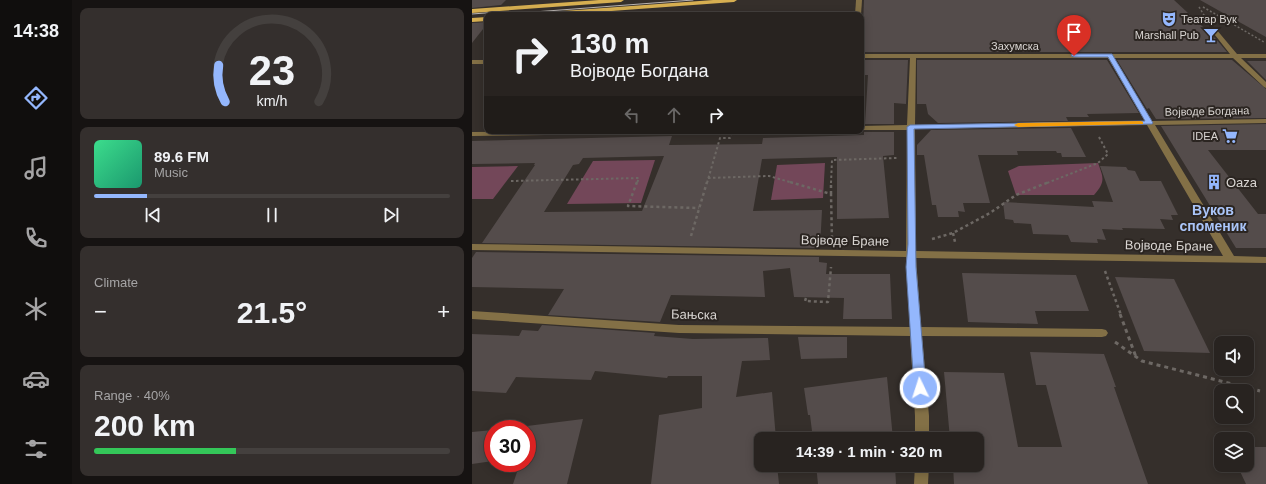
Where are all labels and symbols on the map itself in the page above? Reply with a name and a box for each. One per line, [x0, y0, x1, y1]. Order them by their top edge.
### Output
theatre icon: Театар Вук [1160, 10, 1178, 28]
place label: Театар Вук [1181, 13, 1237, 25]
pin [1057, 15, 1091, 56]
bar icon: Marshall Pub [1202, 26, 1220, 44]
place label: Marshall Pub [1135, 29, 1199, 41]
street label: Захумска [991, 40, 1040, 52]
street label: Војводе Богдана [1165, 104, 1250, 118]
supermarket icon: IDEA [1221, 127, 1239, 145]
place label: IDEA [1192, 130, 1219, 142]
building icon: Oaza [1205, 173, 1223, 191]
place label: Oaza [1226, 175, 1258, 190]
district label: Вуков споменик [1180, 202, 1247, 234]
street label: Војводе Бране [801, 232, 889, 249]
street label: Војводе Бране [1125, 237, 1213, 254]
street label: Бањска [671, 307, 718, 322]
position arrow [899, 367, 941, 409]
speed limit sign: 30 [484, 420, 536, 472]

